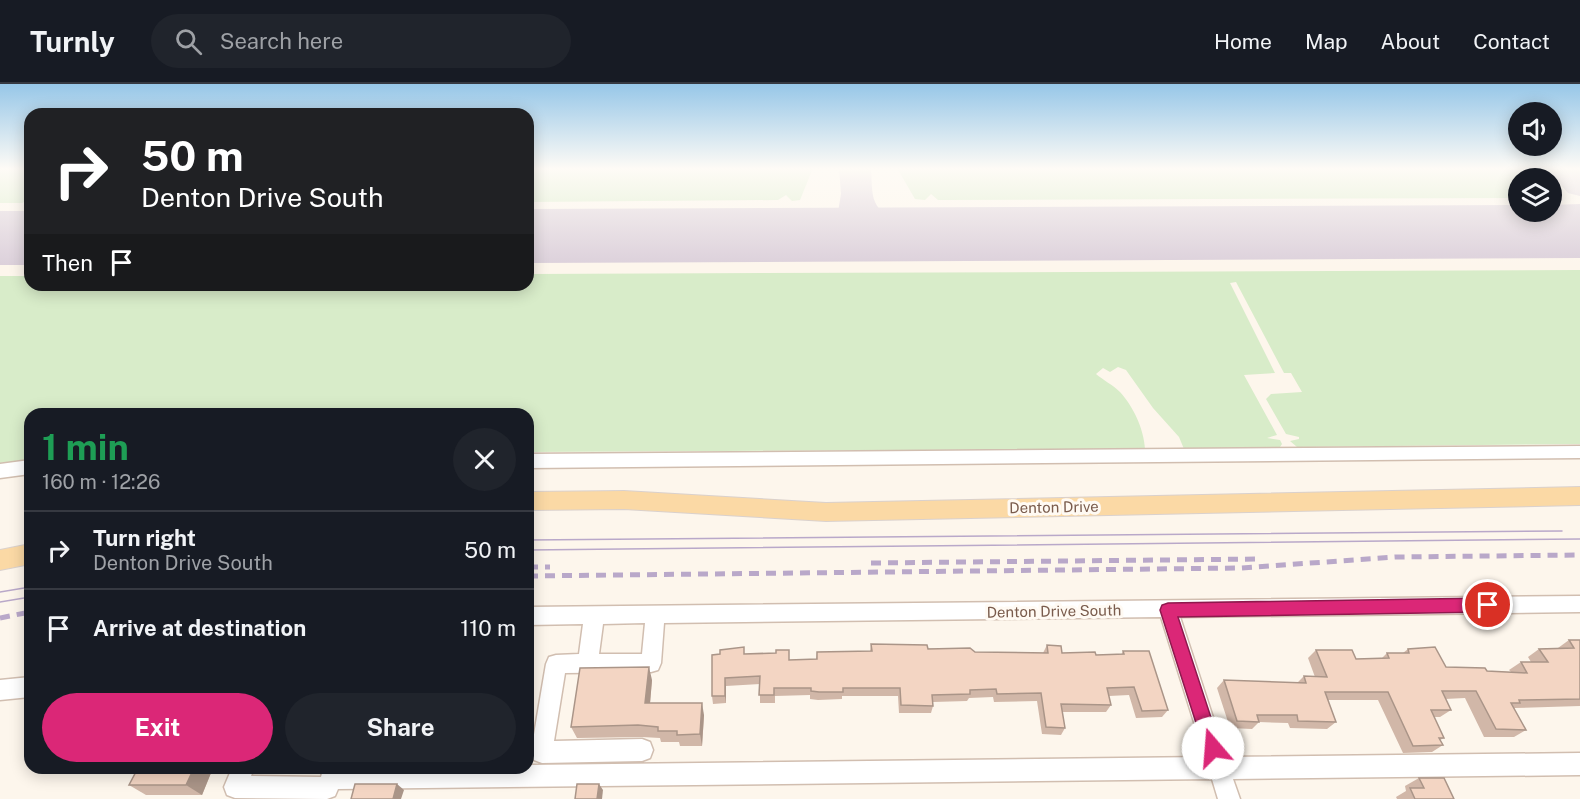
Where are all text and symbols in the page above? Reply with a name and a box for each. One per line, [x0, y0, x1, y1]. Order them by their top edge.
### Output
search box [151, 14, 571, 68]
text: Turnly [30, 25, 115, 58]
icon: search [172, 25, 205, 58]
text: Search here [220, 28, 343, 54]
text: Home [1214, 29, 1272, 54]
text: Map [1305, 29, 1348, 54]
text: About [1381, 29, 1440, 54]
text: Contact [1473, 29, 1550, 54]
map controls [1508, 102, 1562, 222]
button: sound [1508, 102, 1562, 156]
text: 50 m [141, 131, 244, 180]
icon: right [42, 132, 120, 210]
button: layers [1508, 168, 1562, 222]
text: Denton Drive South [141, 181, 384, 213]
icon: arrive [105, 246, 138, 279]
text: Then [42, 250, 93, 276]
text: 1 min [42, 426, 129, 468]
button: close [453, 428, 516, 491]
text: 160 m · 12:26 [42, 470, 160, 494]
street label: Denton Drive [1009, 498, 1099, 516]
text: Turn right [93, 525, 196, 551]
icon: right [42, 534, 75, 567]
text: 50 m [464, 537, 516, 563]
text: Denton Drive South [93, 551, 273, 575]
pin [1462, 579, 1513, 630]
icon: arrive [1471, 588, 1504, 621]
street label: Denton Drive South [986, 601, 1122, 621]
icon: arrive [42, 612, 75, 645]
text: Arrive at destination [93, 615, 306, 641]
text: 110 m [460, 615, 516, 641]
button: Exit [42, 693, 273, 762]
button: Share [285, 693, 516, 762]
position arrow [1181, 716, 1245, 780]

